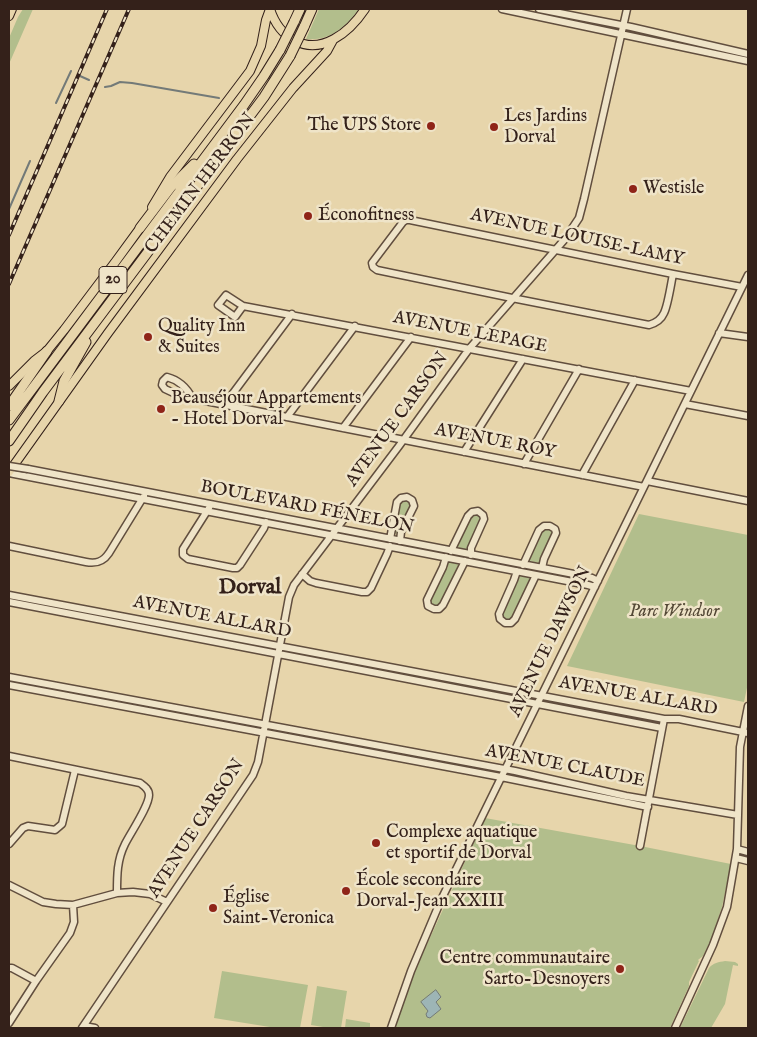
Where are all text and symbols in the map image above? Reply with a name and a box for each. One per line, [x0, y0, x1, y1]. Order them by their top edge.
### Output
place label: Les Jardins Dorval [504, 106, 587, 148]
street label: CHEMIN HERRON [141, 110, 261, 258]
place label: The UPS Store [307, 115, 421, 137]
marker: The UPS Store [425, 120, 437, 132]
marker: Les Jardins Dorval [488, 121, 500, 133]
place label: Westisle [643, 178, 704, 200]
marker: Westisle [627, 183, 639, 195]
place label: Éconofitness [318, 205, 414, 227]
street label: AVENUE LOUISE-LAMY [468, 205, 686, 271]
marker: Éconofitness [302, 210, 314, 222]
road number: 20 [99, 266, 127, 294]
street label: AVENUE LEPAGE [391, 307, 549, 359]
place label: Quality Inn & Suites [158, 316, 245, 358]
marker: Quality Inn & Suites [142, 331, 154, 343]
street label: AVENUE CARSON [342, 349, 454, 491]
place label: Beauséjour Appartements - Hotel Dorval [171, 388, 361, 430]
marker: Beauséjour Appartements - Hotel Dorval [155, 403, 167, 415]
street label: AVENUE ROY [433, 420, 557, 464]
street label: BOULEVARD FÉNELON [198, 477, 416, 539]
street label: AVENUE DAWSON [505, 563, 597, 721]
district label: Dorval [219, 575, 281, 601]
street label: AVENUE ALLARD [131, 592, 293, 644]
park label: Parc Windsor [629, 601, 719, 623]
street label: AVENUE ALLARD [557, 672, 719, 722]
street label: AVENUE CLAUDE [483, 741, 647, 793]
street label: AVENUE CARSON [144, 756, 250, 902]
place label: Complexe aquatique et sportif de Dorval [386, 822, 537, 864]
marker: Complexe aquatique et sportif de Dorval [370, 837, 382, 849]
place label: École secondaire Dorval-Jean XXIII [356, 870, 505, 912]
marker: École secondaire Dorval-Jean XXIII [340, 885, 352, 897]
place label: Église Saint-Veronica [223, 887, 334, 930]
marker: Église Saint-Veronica [207, 902, 219, 914]
place label: Centre communautaire Sarto-Desnoyers [440, 948, 610, 991]
marker: Centre communautaire Sarto-Desnoyers [614, 963, 626, 975]

